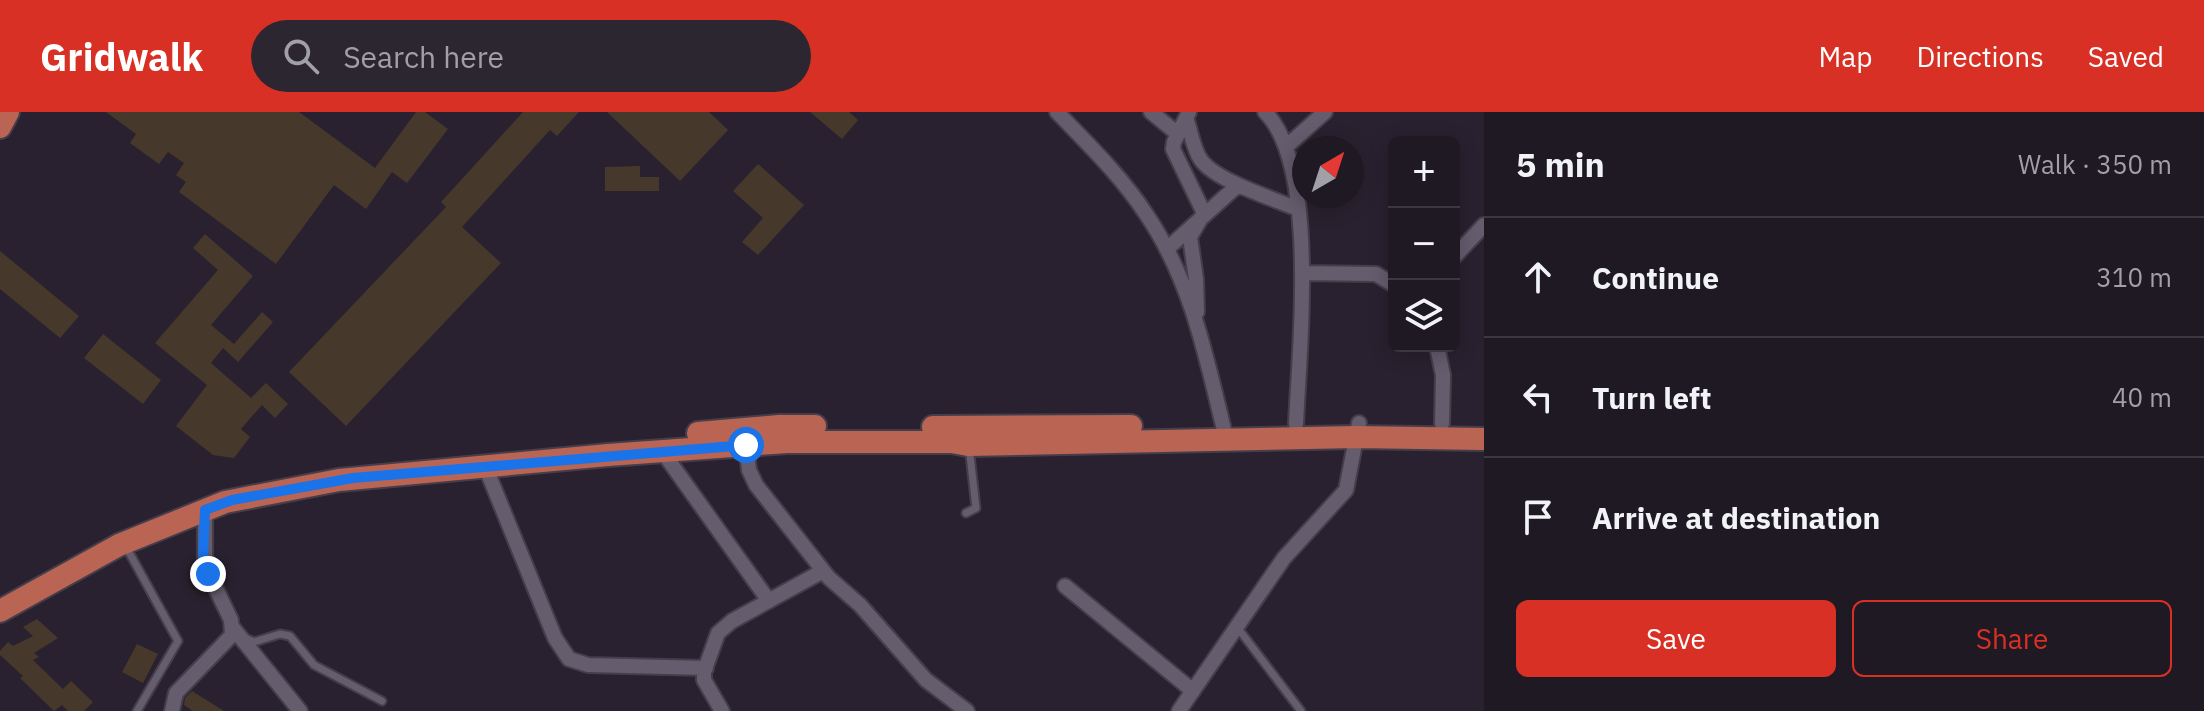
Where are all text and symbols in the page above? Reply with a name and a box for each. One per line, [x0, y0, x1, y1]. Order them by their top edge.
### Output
search box [251, 20, 811, 92]
text: Gridwalk [40, 32, 203, 81]
icon: search [279, 34, 323, 78]
text: Search here [343, 37, 504, 76]
text: Map [1818, 38, 1872, 75]
text: Directions [1916, 38, 2044, 75]
text: Saved [2088, 38, 2164, 75]
north arrow [1292, 136, 1364, 208]
map controls [1388, 136, 1460, 352]
button: + [1388, 136, 1460, 208]
text: 5 min [1516, 142, 1605, 186]
text: Walk · 350 m [2018, 147, 2172, 181]
button: − [1388, 208, 1460, 280]
icon: ahead [1516, 255, 1560, 299]
text: Continue [1592, 258, 1719, 297]
text: 310 m [2096, 260, 2172, 294]
button: layers [1388, 280, 1460, 352]
icon: left [1516, 375, 1560, 419]
text: Turn left [1592, 378, 1711, 417]
text: 40 m [2112, 380, 2172, 414]
route start [728, 427, 764, 463]
icon: arrive [1516, 495, 1560, 539]
text: Arrive at destination [1592, 498, 1880, 537]
route end [190, 556, 226, 592]
button: Save [1516, 600, 1836, 677]
button: Share [1852, 600, 2172, 677]

